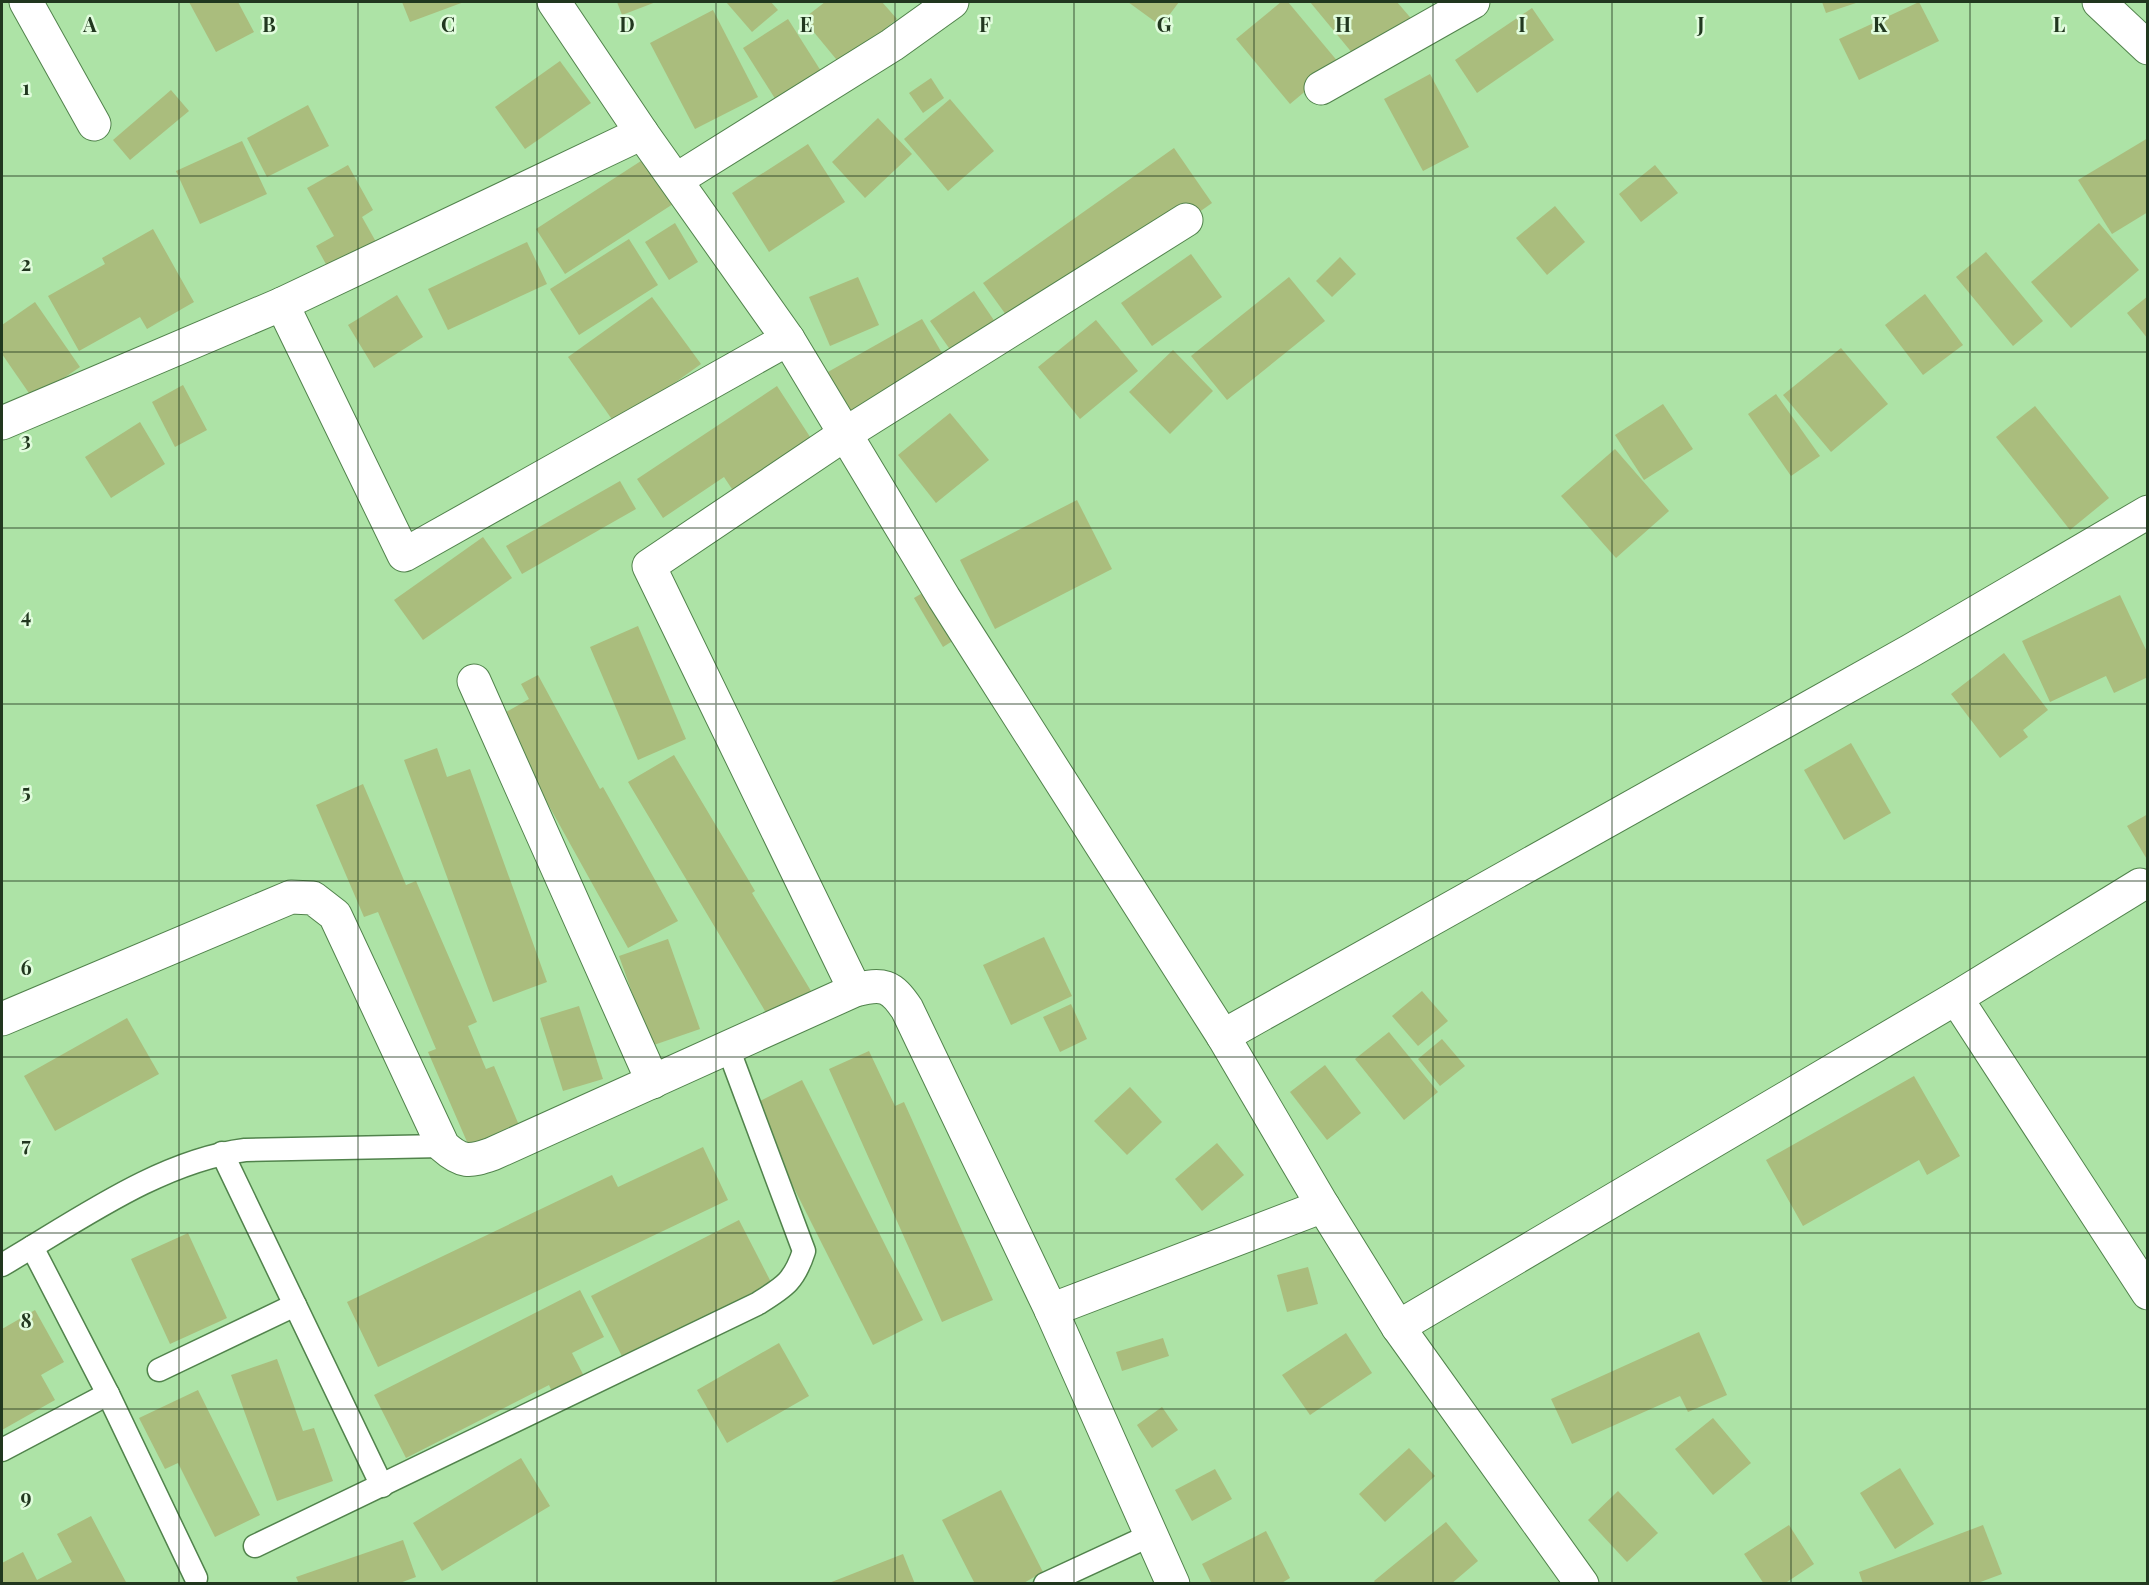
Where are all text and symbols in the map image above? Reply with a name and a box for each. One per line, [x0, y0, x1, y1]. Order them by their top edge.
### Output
text: A [82, 10, 97, 37]
text: B [262, 10, 276, 37]
text: C [441, 10, 455, 37]
text: D [619, 10, 635, 37]
text: E [800, 10, 812, 37]
text: F [979, 10, 991, 37]
text: G [1157, 10, 1172, 37]
text: H [1335, 10, 1351, 37]
text: I [1518, 10, 1526, 37]
text: J [1696, 10, 1705, 37]
text: K [1873, 10, 1888, 37]
text: L [2053, 10, 2065, 37]
text: 1 [22, 73, 30, 100]
text: 2 [21, 249, 31, 276]
text: 3 [21, 425, 31, 452]
text: 4 [21, 601, 31, 628]
text: 5 [21, 777, 31, 804]
text: 6 [20, 953, 32, 980]
text: 7 [21, 1130, 31, 1157]
text: 8 [20, 1306, 32, 1333]
text: 9 [20, 1482, 32, 1509]

